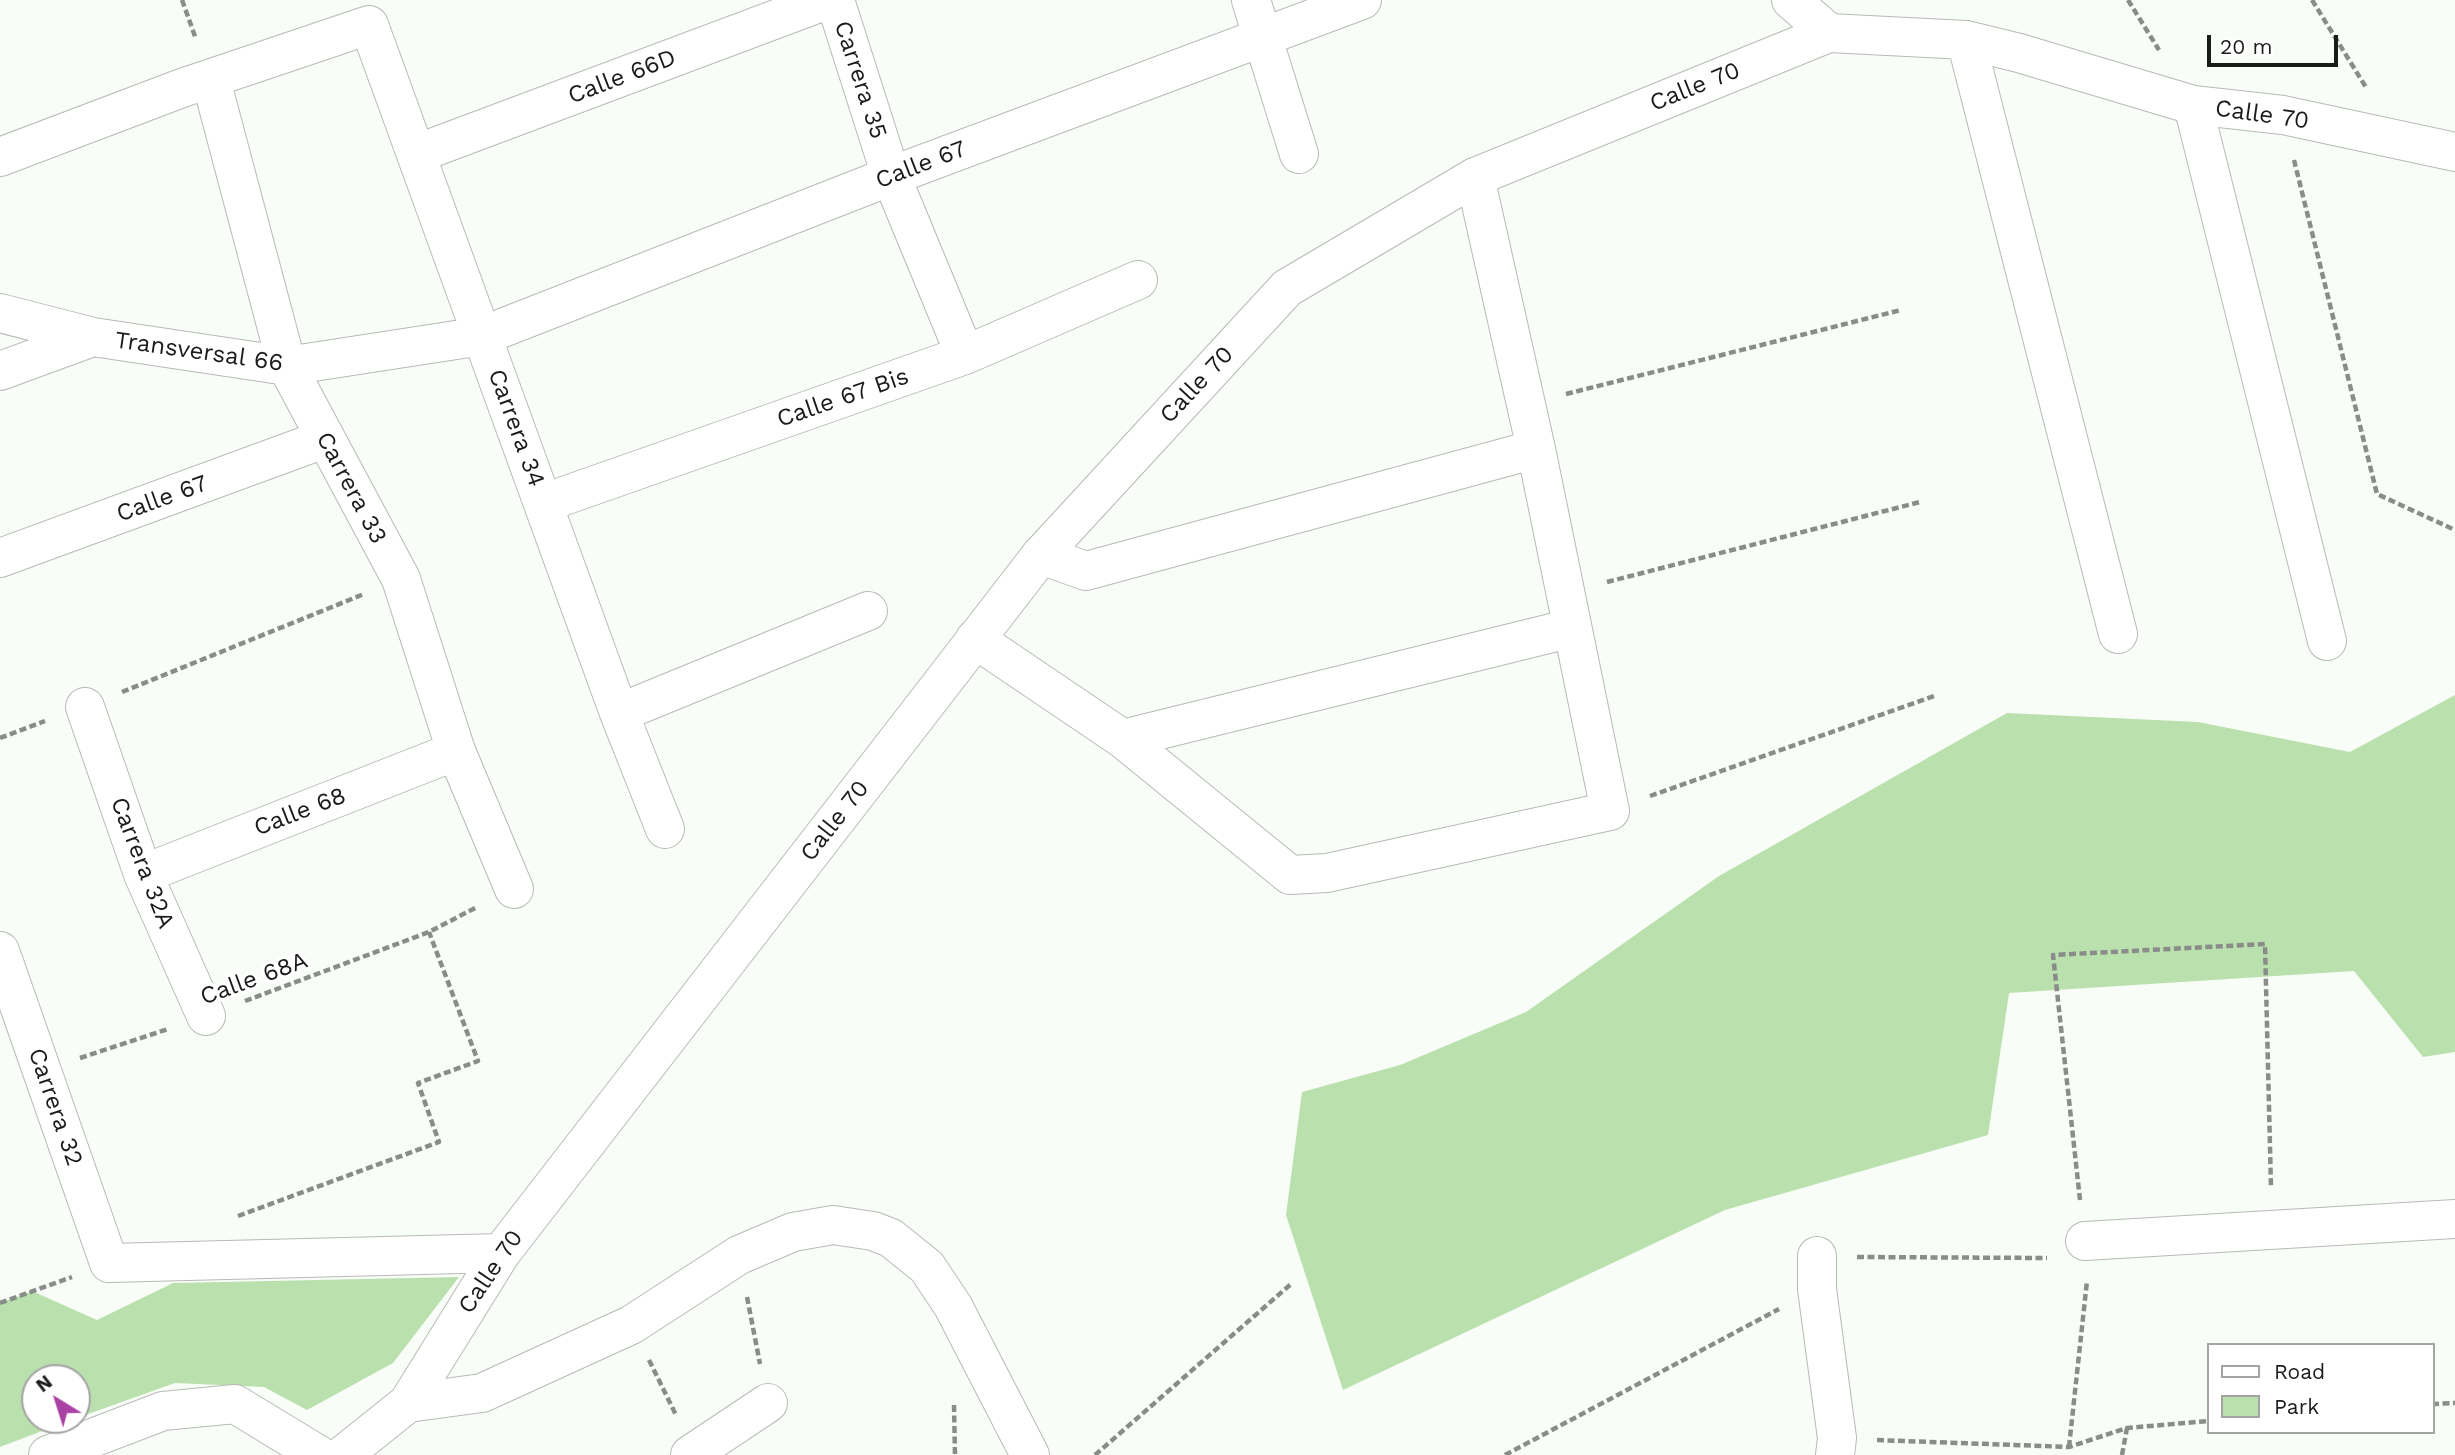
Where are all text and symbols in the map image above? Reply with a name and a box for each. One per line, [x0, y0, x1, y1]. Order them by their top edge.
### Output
street label: Carrera 35 [827, 17, 893, 143]
scale bar [2210, 21, 2341, 65]
text: 20 m [2220, 34, 2272, 59]
street label: Calle 66D [564, 43, 680, 111]
street label: Calle 70 [1646, 56, 1744, 118]
street label: Calle 70 [2213, 94, 2311, 136]
street label: Calle 67 [872, 135, 970, 195]
street label: Transversal 66 [113, 326, 285, 378]
street label: Calle 70 [1154, 341, 1240, 429]
street label: Calle 67 Bis [773, 362, 913, 434]
street label: Carrera 34 [481, 365, 551, 491]
street label: Carrera 33 [310, 427, 392, 549]
street label: Calle 67 [113, 469, 211, 529]
street label: Calle 70 [795, 775, 875, 867]
street label: Calle 68 [250, 781, 350, 843]
street label: Carrera 32A [104, 793, 180, 933]
street label: Calle 68A [196, 946, 312, 1012]
street label: Carrera 32 [21, 1044, 89, 1170]
street label: Calle 70 [453, 1225, 529, 1319]
legend [2206, 1343, 2434, 1434]
text: Road [2274, 1359, 2325, 1384]
north arrow [21, 1364, 91, 1434]
text: N [31, 1370, 57, 1397]
text: Park [2274, 1394, 2319, 1419]

